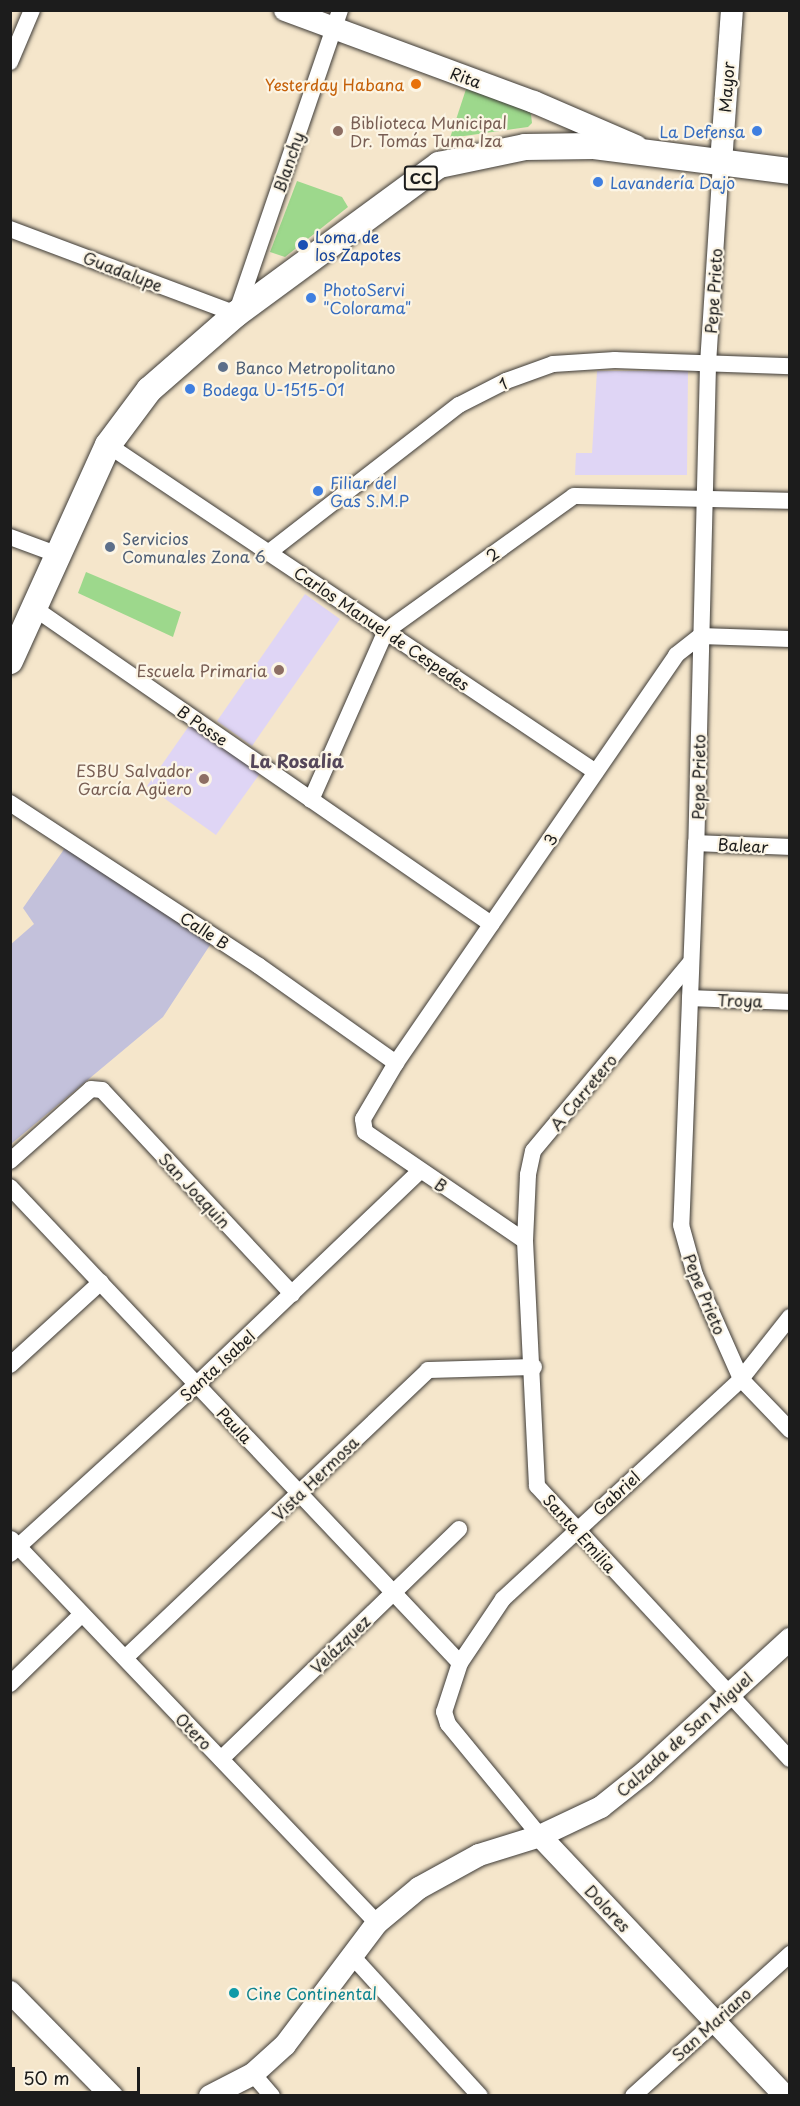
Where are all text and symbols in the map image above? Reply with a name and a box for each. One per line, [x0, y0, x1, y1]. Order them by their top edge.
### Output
street label: Mayor [715, 61, 737, 113]
street label: Rita [448, 63, 484, 91]
place label: Yesterday Habana [264, 74, 404, 94]
marker: Yesterday Habana [409, 77, 423, 91]
place label: Biblioteca Municipal Dr. Tomás Tuma Iza [350, 112, 507, 150]
place label: La Defensa [659, 121, 745, 141]
marker: Biblioteca Municipal Dr. Tomás Tuma Iza [331, 124, 345, 138]
marker: La Defensa [750, 124, 764, 138]
street label: Blanchy [269, 129, 307, 195]
road number: CC [403, 166, 439, 190]
place label: Lavandería Dajo [610, 172, 736, 192]
marker: Lavandería Dajo [591, 175, 605, 189]
place label: Loma de los Zapotes [315, 226, 402, 264]
marker: Loma de los Zapotes [296, 238, 310, 252]
street label: Guadalupe [81, 247, 165, 295]
street label: Pepe Prieto [700, 247, 726, 335]
place label: PhotoServi "Colorama" [323, 279, 411, 317]
marker: PhotoServi "Colorama" [304, 291, 318, 305]
place label: Banco Metropolitano [235, 357, 395, 377]
marker: Banco Metropolitano [216, 360, 230, 374]
street label: 1 [496, 373, 510, 393]
place label: Bodega U-1515-01 [202, 379, 345, 399]
marker: Bodega U-1515-01 [183, 382, 197, 396]
place label: Filiar del Gas S.M.P [330, 472, 410, 510]
marker: Filiar del Gas S.M.P [311, 484, 325, 498]
place label: Servicios Comunales Zona 6 [122, 528, 267, 566]
marker: Servicios Comunales Zona 6 [103, 540, 117, 554]
street label: 2 [482, 543, 502, 565]
street label: Carlos Manuel de Cespedes [290, 561, 474, 695]
place label: Escuela Primaria [137, 660, 267, 680]
marker: Escuela Primaria [272, 663, 286, 677]
street label: B Posse [174, 701, 232, 749]
street label: Pepe Prieto [688, 734, 708, 820]
district label: La Rosalia [250, 750, 344, 772]
place label: ESBU Salvador García Agüero [76, 760, 192, 798]
marker: ESBU Salvador García Agüero [197, 772, 211, 786]
street label: 3 [539, 829, 561, 849]
street label: Balear [717, 834, 769, 856]
street label: Calle B [177, 907, 233, 953]
street label: Troya [717, 990, 763, 1010]
street label: A Carretero [546, 1050, 620, 1134]
street label: San Joaquin [156, 1149, 234, 1231]
street label: B [431, 1174, 451, 1196]
street label: Pepe Prieto [680, 1251, 730, 1337]
street label: Santa Isabel [175, 1325, 259, 1405]
street label: Paula [214, 1403, 256, 1447]
street label: Vista Hermosa [268, 1432, 362, 1524]
street label: Gabriel [589, 1467, 643, 1519]
street label: Santa Emilia [540, 1490, 620, 1576]
street label: Velázquez [306, 1611, 374, 1677]
street label: Calzada de San Miguel [612, 1668, 756, 1800]
street label: Otero [172, 1709, 216, 1753]
street label: Dolores [581, 1880, 635, 1936]
place label: Cine Continental [246, 1983, 378, 2003]
street label: San Mariano [668, 1984, 754, 2064]
marker: Cine Continental [227, 1986, 241, 2000]
scale bar [15, 2055, 142, 2093]
text: 50 m [23, 2064, 70, 2091]

